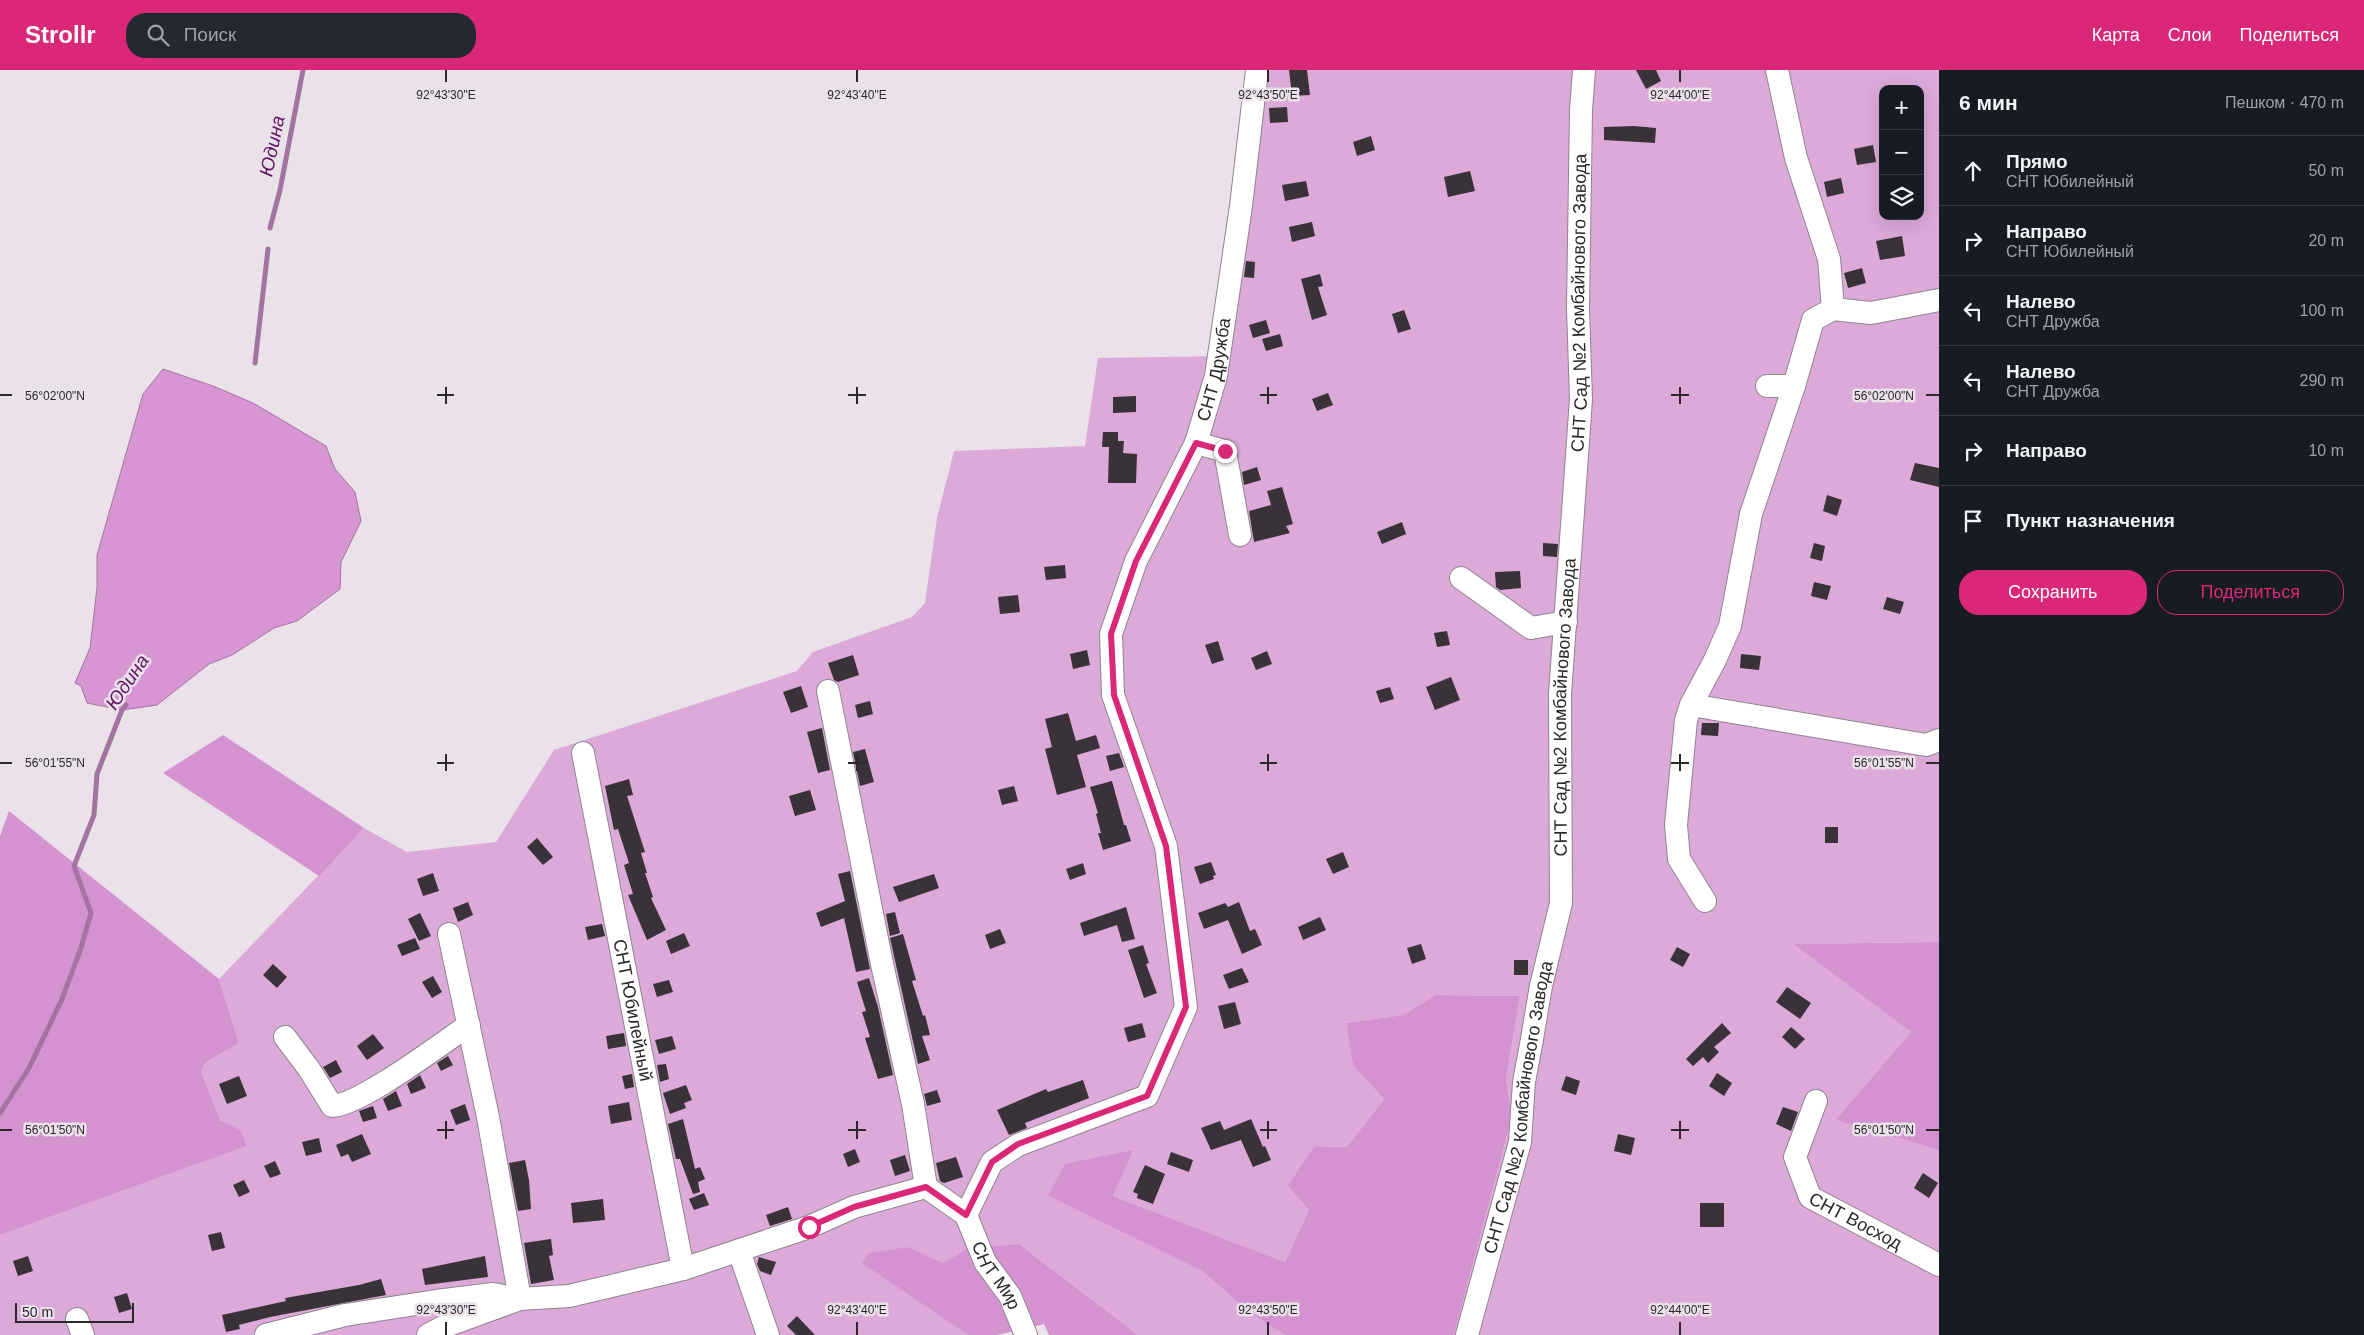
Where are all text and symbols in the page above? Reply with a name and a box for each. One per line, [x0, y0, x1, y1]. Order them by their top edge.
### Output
search box [126, 13, 476, 58]
text: Strollr [25, 21, 96, 48]
icon: search [144, 21, 172, 49]
text: Поиск [184, 24, 236, 45]
text: Карта [2092, 25, 2140, 45]
text: Слои [2168, 25, 2212, 45]
text: Поделиться [2240, 25, 2339, 45]
map controls [1879, 85, 1924, 220]
button: + [1879, 85, 1924, 130]
text: 92°43'30"E [416, 88, 476, 102]
text: 92°43'40"E [827, 88, 887, 102]
text: 92°43'50"E [1238, 88, 1298, 102]
text: 92°44'00"E [1650, 88, 1710, 102]
text: 6 мин [1959, 91, 2018, 114]
text: Пешком · 470 m [2225, 94, 2344, 111]
water label: Юдина [255, 114, 289, 178]
button: − [1879, 130, 1924, 175]
text: Прямо [2006, 151, 2068, 172]
street label: СНТ Сад №2 Комбайнового Завода [1567, 152, 1591, 453]
icon: ahead [1959, 157, 1987, 185]
text: 50 m [2308, 162, 2344, 179]
text: СНТ Юбилейный [2006, 173, 2134, 190]
button: layers [1879, 175, 1924, 220]
text: Направо [2006, 221, 2087, 242]
icon: right [1959, 227, 1987, 255]
text: 20 m [2308, 232, 2344, 249]
text: СНТ Юбилейный [2006, 243, 2134, 260]
text: Налево [2006, 291, 2076, 312]
icon: left [1959, 297, 1987, 325]
text: 100 m [2300, 302, 2344, 319]
text: СНТ Дружба [2006, 313, 2100, 330]
street label: СНТ Дружба [1193, 316, 1235, 424]
text: Налево [2006, 361, 2076, 382]
icon: left [1959, 367, 1987, 395]
text: 290 m [2300, 372, 2344, 389]
text: СНТ Дружба [2006, 383, 2100, 400]
text: 56°02'00"N [25, 389, 85, 403]
text: 56°02'00"N [1854, 389, 1914, 403]
icon: right [1959, 437, 1987, 465]
route end [1214, 440, 1237, 463]
text: Направо [2006, 440, 2087, 461]
text: 10 m [2308, 442, 2344, 459]
icon: arrive [1959, 507, 1987, 535]
text: Пункт назначения [2006, 510, 2175, 531]
street label: СНТ Сад №2 Комбайнового Завода [1550, 556, 1580, 857]
button: Сохранить [1959, 570, 2147, 615]
button: Поделиться [2157, 570, 2344, 615]
water label: Юдина [101, 651, 153, 713]
text: 56°01'55"N [25, 756, 85, 770]
text: 56°01'55"N [1854, 756, 1914, 770]
street label: СНТ Юбилейный [609, 938, 656, 1083]
street label: СНТ Сад №2 Комбайнового Завода [1480, 958, 1557, 1256]
text: 56°01'50"N [25, 1123, 85, 1137]
text: 56°01'50"N [1854, 1123, 1914, 1137]
street label: СНТ Восход [1806, 1188, 1906, 1254]
route start [798, 1216, 821, 1239]
street label: СНТ Мир [968, 1239, 1024, 1312]
scale bar [15, 1300, 134, 1323]
text: 92°43'30"E [416, 1303, 476, 1317]
text: 92°43'40"E [827, 1303, 887, 1317]
text: 92°43'50"E [1238, 1303, 1298, 1317]
text: 92°44'00"E [1650, 1303, 1710, 1317]
text: 50 m [22, 1304, 53, 1320]

